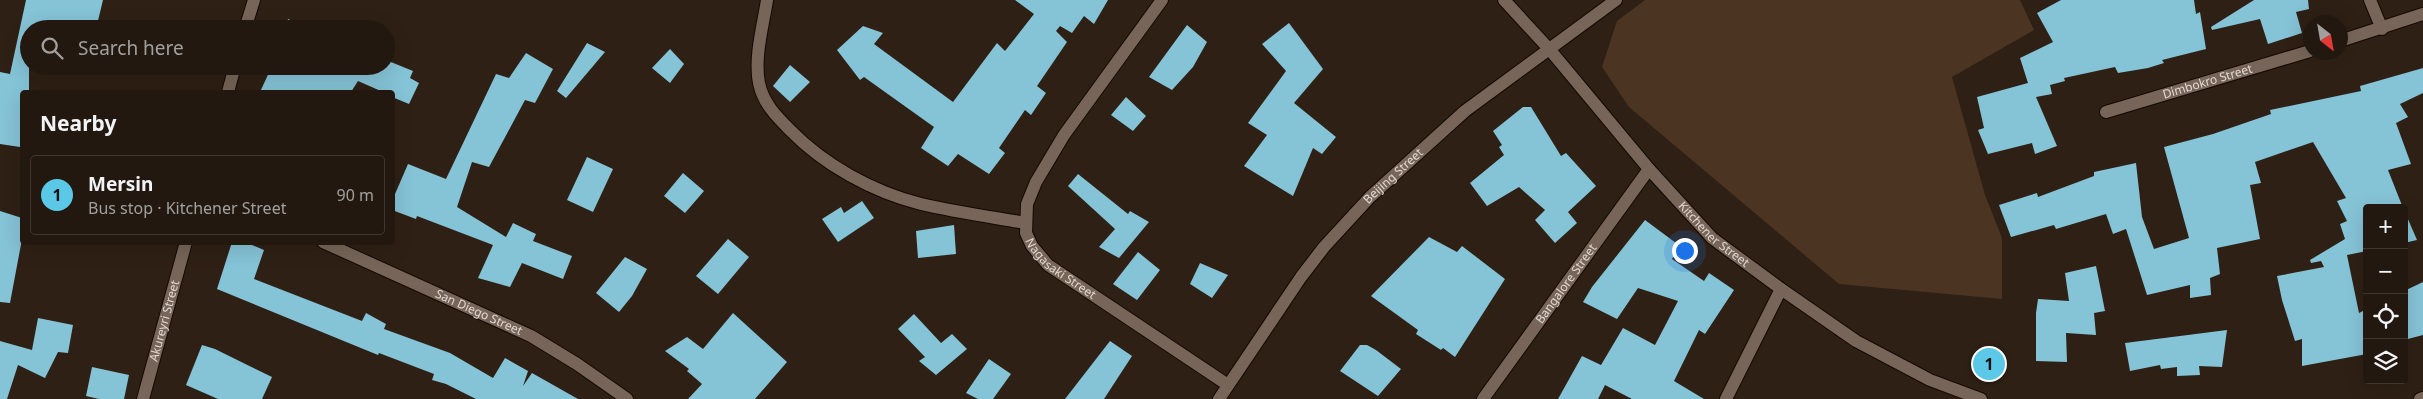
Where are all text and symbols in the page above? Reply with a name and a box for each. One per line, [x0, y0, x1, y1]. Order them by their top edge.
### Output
north arrow [2303, 15, 2348, 60]
search box [20, 20, 395, 75]
icon: search [38, 34, 66, 62]
text: Search here [78, 35, 184, 61]
street label: Dimbokro Street [2160, 60, 2255, 103]
text: Nearby [40, 109, 116, 137]
street label: Beijing Street [1359, 144, 1427, 207]
text: Mersin [88, 171, 153, 197]
text: 1 [52, 184, 62, 206]
text: 90 m [337, 184, 374, 206]
text: Bus stop · Kitchener Street [88, 197, 286, 219]
street label: Kitchener Street [1675, 198, 1753, 271]
map controls [2363, 204, 2408, 384]
button: + [2363, 204, 2408, 249]
street label: Nagasaki Street [1021, 235, 1100, 303]
your location [1672, 238, 1698, 264]
street label: Bangalore Street [1531, 240, 1601, 327]
button: − [2363, 249, 2408, 294]
street label: Akureyri Street [145, 278, 183, 363]
street label: San Diego Street [433, 285, 526, 339]
button: locate [2363, 294, 2408, 339]
button: layers [2363, 339, 2408, 384]
pin: 1 [1973, 345, 2005, 383]

